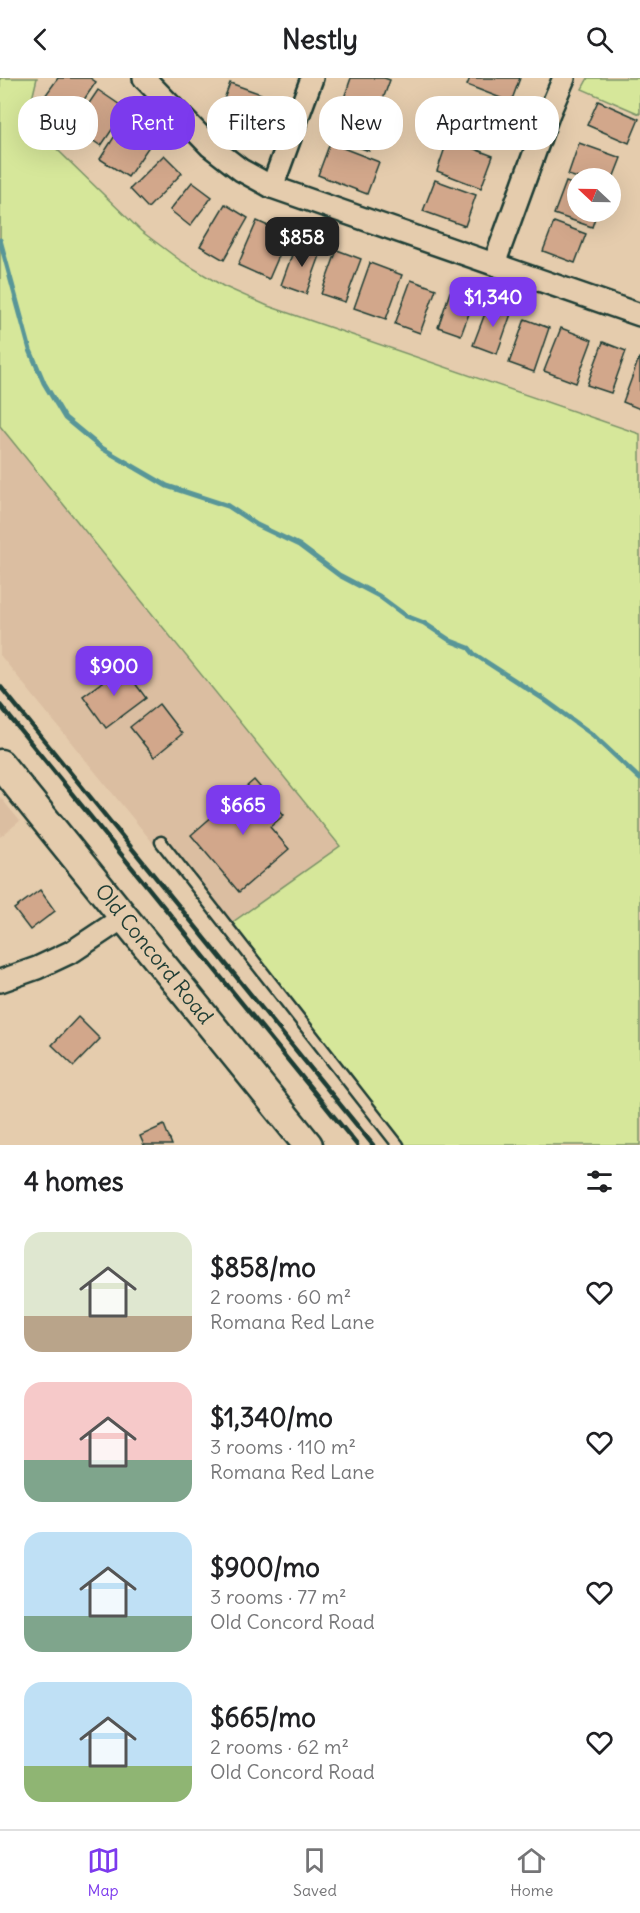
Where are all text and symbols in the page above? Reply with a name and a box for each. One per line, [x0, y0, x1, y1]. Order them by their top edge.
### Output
text: Nestly [282, 22, 358, 56]
icon: back [24, 23, 57, 56]
icon: search [583, 23, 616, 56]
chip: Buy [18, 96, 98, 150]
chip: Rent [110, 96, 195, 150]
chip: Filters [207, 96, 307, 150]
chip: New [319, 96, 403, 150]
chip: Apartment [415, 96, 559, 150]
north arrow [567, 168, 621, 222]
map controls [567, 168, 621, 222]
pin: $858 [266, 217, 338, 268]
text: $858 [279, 224, 325, 249]
pin: $1,340 [444, 277, 542, 328]
text: $1,340 [464, 284, 522, 309]
pin: $900 [78, 646, 150, 697]
text: $900 [90, 653, 138, 678]
pin: $665 [207, 785, 279, 836]
text: $665 [220, 792, 266, 817]
street label: Old Concord Road [89, 878, 219, 1029]
text: 4 homes [24, 1165, 123, 1198]
icon: filters [583, 1165, 616, 1198]
text: $858/mo [210, 1251, 316, 1284]
icon: home [72, 1256, 144, 1328]
icon: heart [583, 1276, 616, 1309]
text: 2 rooms · 60 m² [210, 1284, 351, 1309]
text: Romana Red Lane [210, 1309, 375, 1334]
text: $1,340/mo [210, 1401, 333, 1434]
icon: home [72, 1406, 144, 1478]
icon: heart [583, 1426, 616, 1459]
text: 3 rooms · 110 m² [210, 1434, 356, 1459]
text: Romana Red Lane [210, 1459, 375, 1484]
text: $900/mo [210, 1551, 320, 1584]
icon: home [72, 1556, 144, 1628]
icon: heart [583, 1576, 616, 1609]
text: 3 rooms · 77 m² [210, 1584, 347, 1609]
text: Old Concord Road [210, 1609, 375, 1634]
text: $665/mo [210, 1701, 316, 1734]
icon: home [72, 1706, 144, 1778]
icon: heart [583, 1726, 616, 1759]
text: 2 rooms · 62 m² [210, 1734, 349, 1759]
text: Old Concord Road [210, 1759, 375, 1784]
tab: Map [87, 1844, 120, 1900]
tab: Saved [293, 1844, 337, 1900]
tab: Home [510, 1844, 553, 1900]

